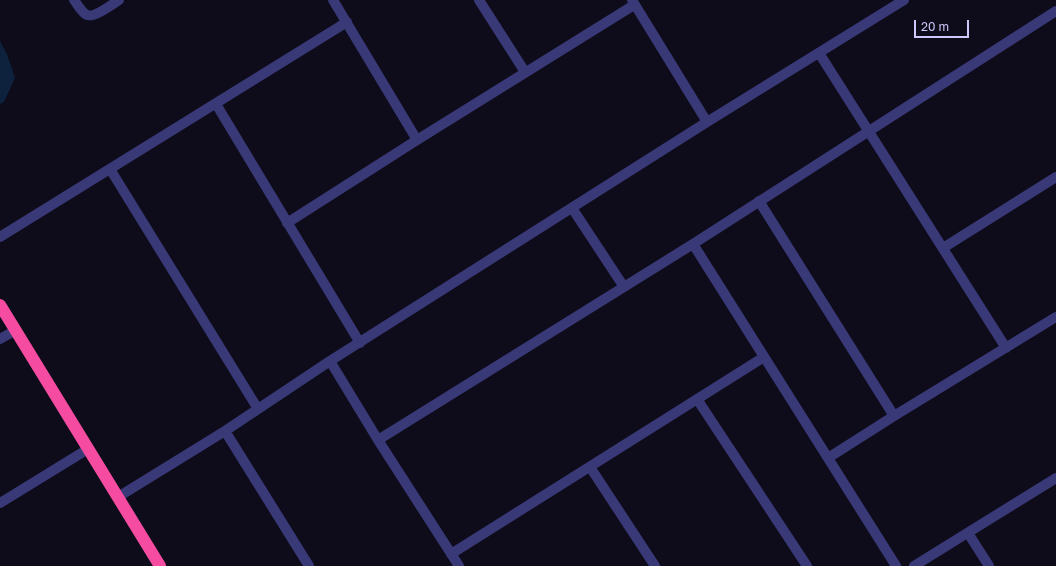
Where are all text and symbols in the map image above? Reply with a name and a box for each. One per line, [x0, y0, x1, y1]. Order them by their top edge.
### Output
scale bar [916, 12, 971, 38]
text: 20 m [921, 19, 949, 34]

